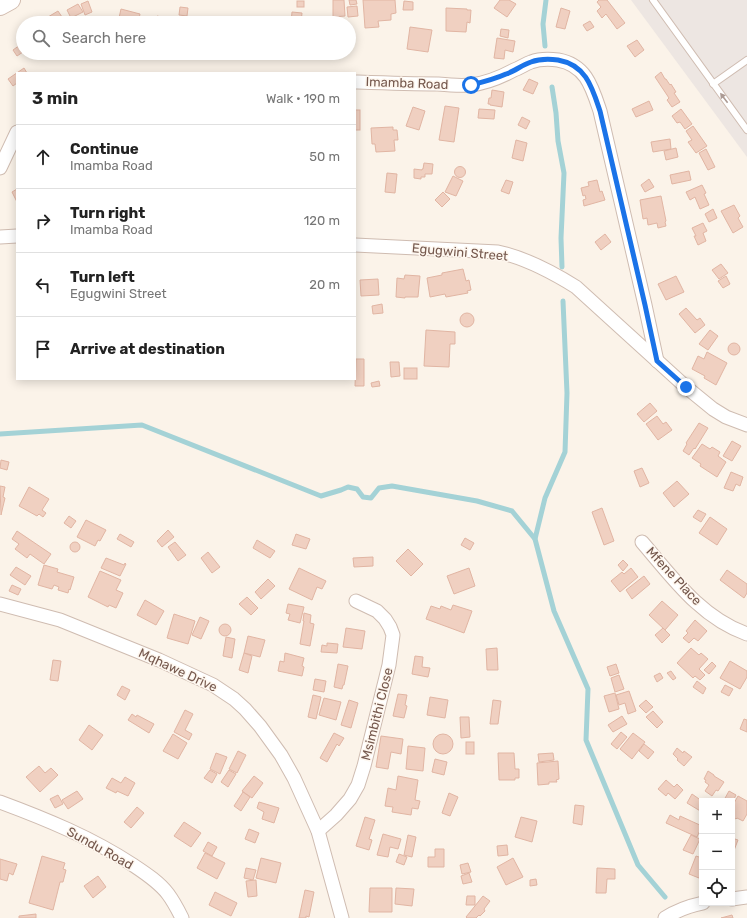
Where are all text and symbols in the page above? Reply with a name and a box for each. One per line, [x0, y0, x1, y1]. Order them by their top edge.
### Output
search box [16, 16, 356, 60]
icon: search [30, 27, 52, 49]
text: Search here [62, 29, 146, 47]
street label: Imamba Road [365, 74, 449, 92]
route start [462, 76, 480, 94]
text: 3 min [32, 88, 78, 108]
text: Walk · 190 m [266, 91, 340, 106]
one-way arrow [720, 93, 728, 104]
text: Continue [70, 140, 139, 158]
icon: ahead [32, 146, 54, 168]
text: 50 m [309, 149, 340, 164]
text: Imamba Road [70, 158, 153, 173]
text: Turn right [70, 204, 145, 222]
icon: right [32, 210, 54, 232]
text: 120 m [304, 213, 340, 228]
text: Imamba Road [70, 222, 153, 237]
street label: Egugwini Street [411, 240, 509, 265]
text: Turn left [70, 268, 135, 286]
icon: left [32, 274, 54, 296]
text: 20 m [309, 277, 340, 292]
text: Egugwini Street [70, 286, 167, 301]
icon: arrive [32, 338, 54, 360]
text: Arrive at destination [70, 340, 225, 358]
route end [677, 378, 695, 396]
street label: Mfene Place [643, 544, 705, 608]
street label: Mqhawe Drive [136, 645, 220, 695]
street label: Msimbithi Close [358, 666, 396, 762]
map controls [699, 798, 735, 906]
button: + [699, 798, 735, 834]
street label: Sundu Road [64, 824, 136, 872]
button: − [699, 834, 735, 870]
button: locate [699, 870, 735, 906]

